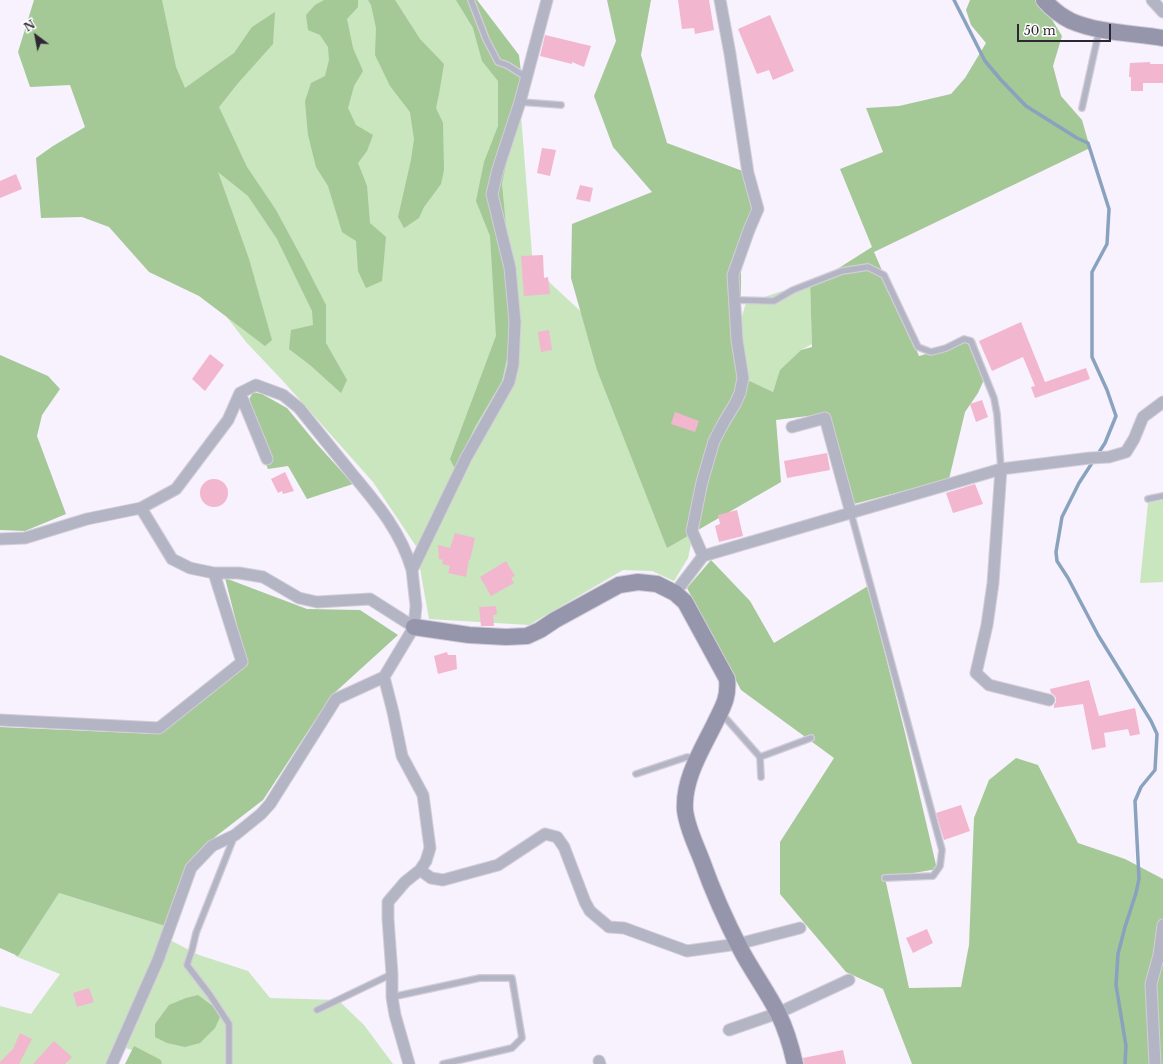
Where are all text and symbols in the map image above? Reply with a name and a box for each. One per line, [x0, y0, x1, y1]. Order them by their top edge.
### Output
north arrow [16, 16, 56, 56]
scale bar [1019, 16, 1113, 42]
text: N [22, 17, 38, 35]
text: 50 m [1024, 23, 1056, 38]

